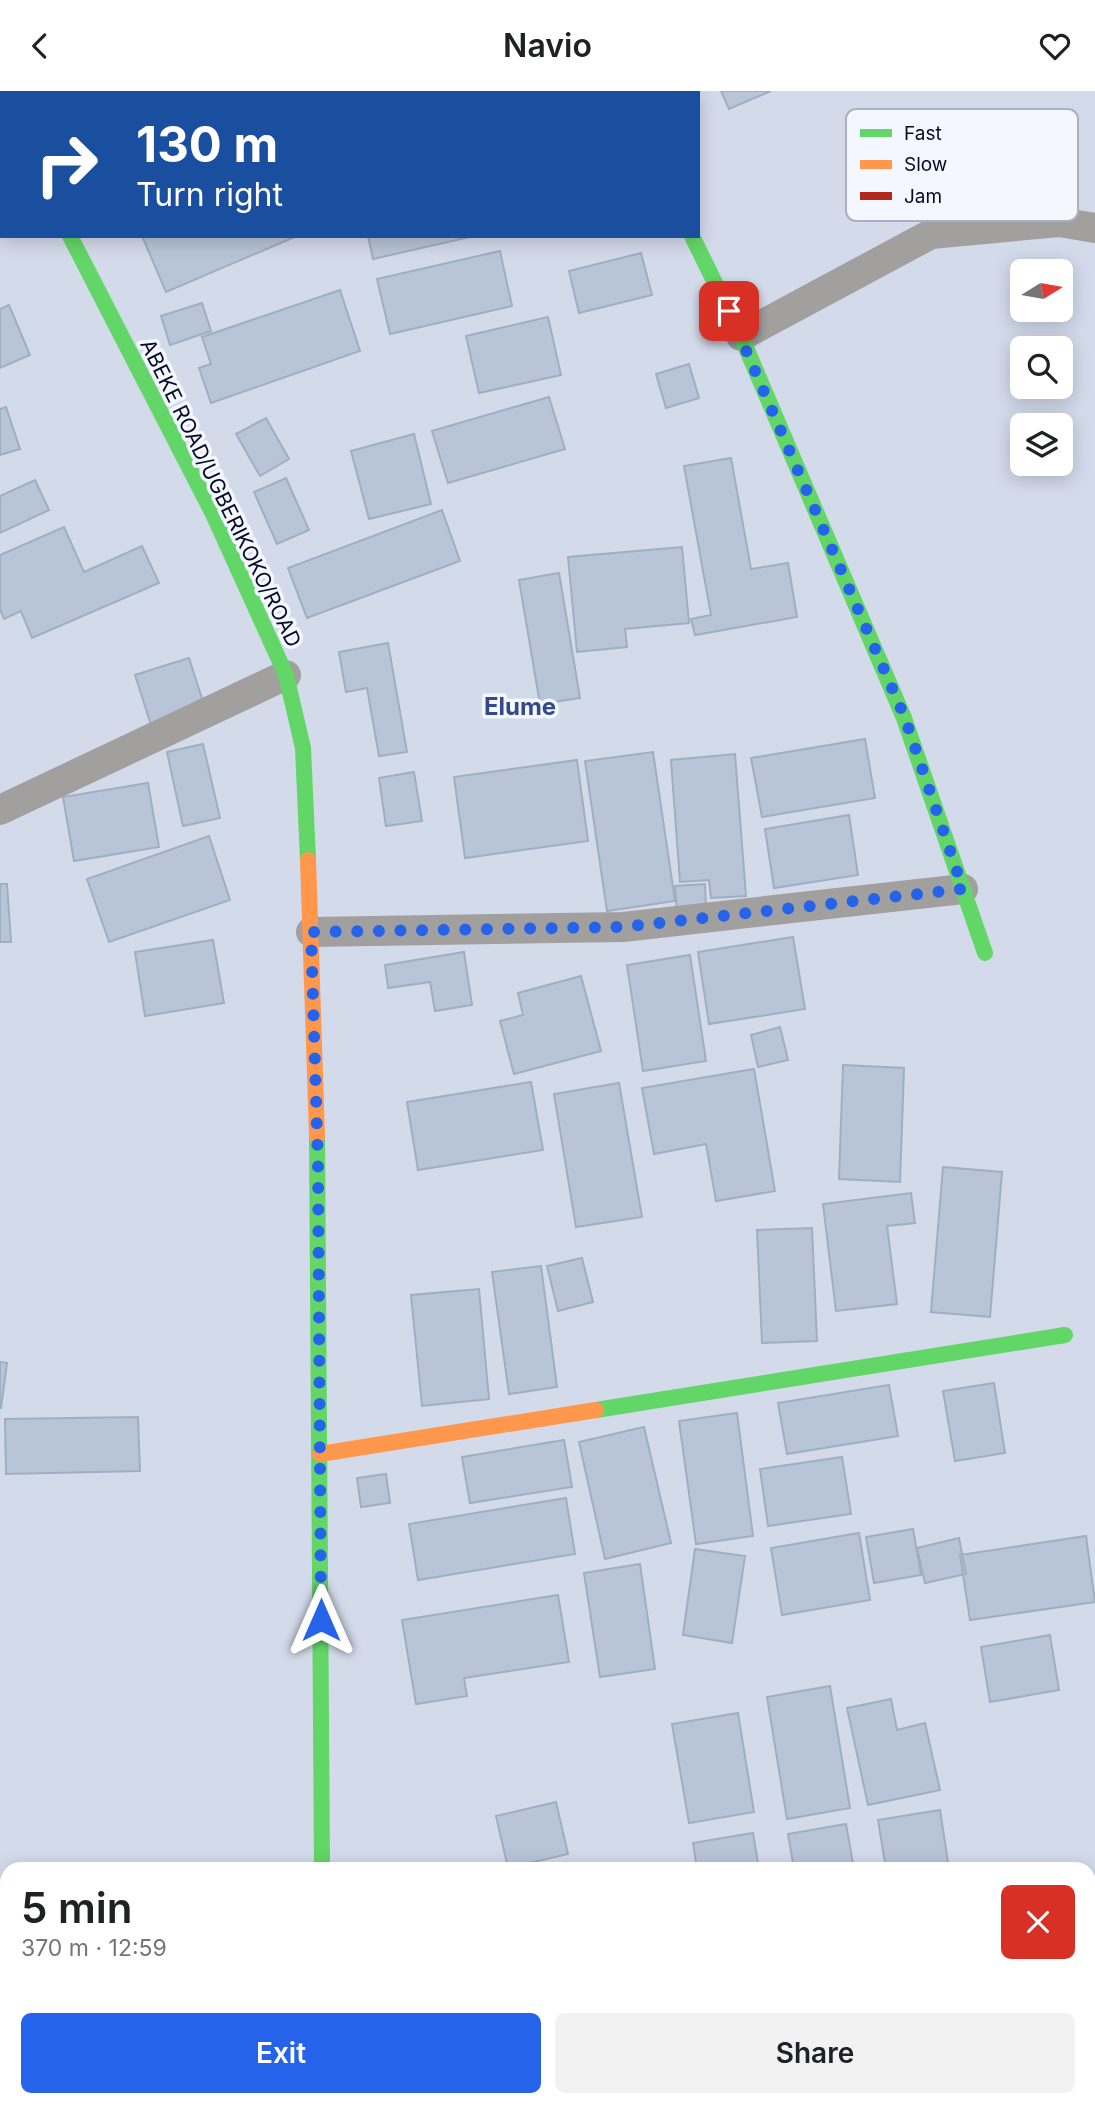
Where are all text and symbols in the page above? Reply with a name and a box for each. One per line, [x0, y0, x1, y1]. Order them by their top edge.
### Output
text: Navio [503, 26, 592, 65]
icon: back [21, 27, 59, 65]
icon: heart [1036, 27, 1074, 65]
legend [846, 109, 1078, 221]
text: 130 m [136, 115, 278, 174]
icon: right [21, 119, 112, 210]
text: Fast [904, 122, 942, 145]
text: Slow [904, 153, 947, 176]
text: Turn right [136, 175, 283, 214]
text: Jam [904, 185, 942, 208]
north arrow [1010, 259, 1073, 322]
map controls [1010, 259, 1073, 476]
pin [699, 281, 759, 341]
icon: arrive [710, 292, 748, 330]
street label: ABEKE ROAD/UGBERIKOKO/ROAD [135, 335, 307, 651]
button: search [1010, 336, 1073, 399]
button: layers [1010, 413, 1073, 476]
district label: Elume [484, 692, 556, 721]
position arrow [284, 1583, 358, 1657]
text: 5 min [21, 1882, 133, 1933]
button: close [1001, 1885, 1075, 1959]
text: 370 m · 12:59 [21, 1934, 167, 1962]
button: Exit [21, 2013, 541, 2093]
button: Share [555, 2013, 1075, 2093]

